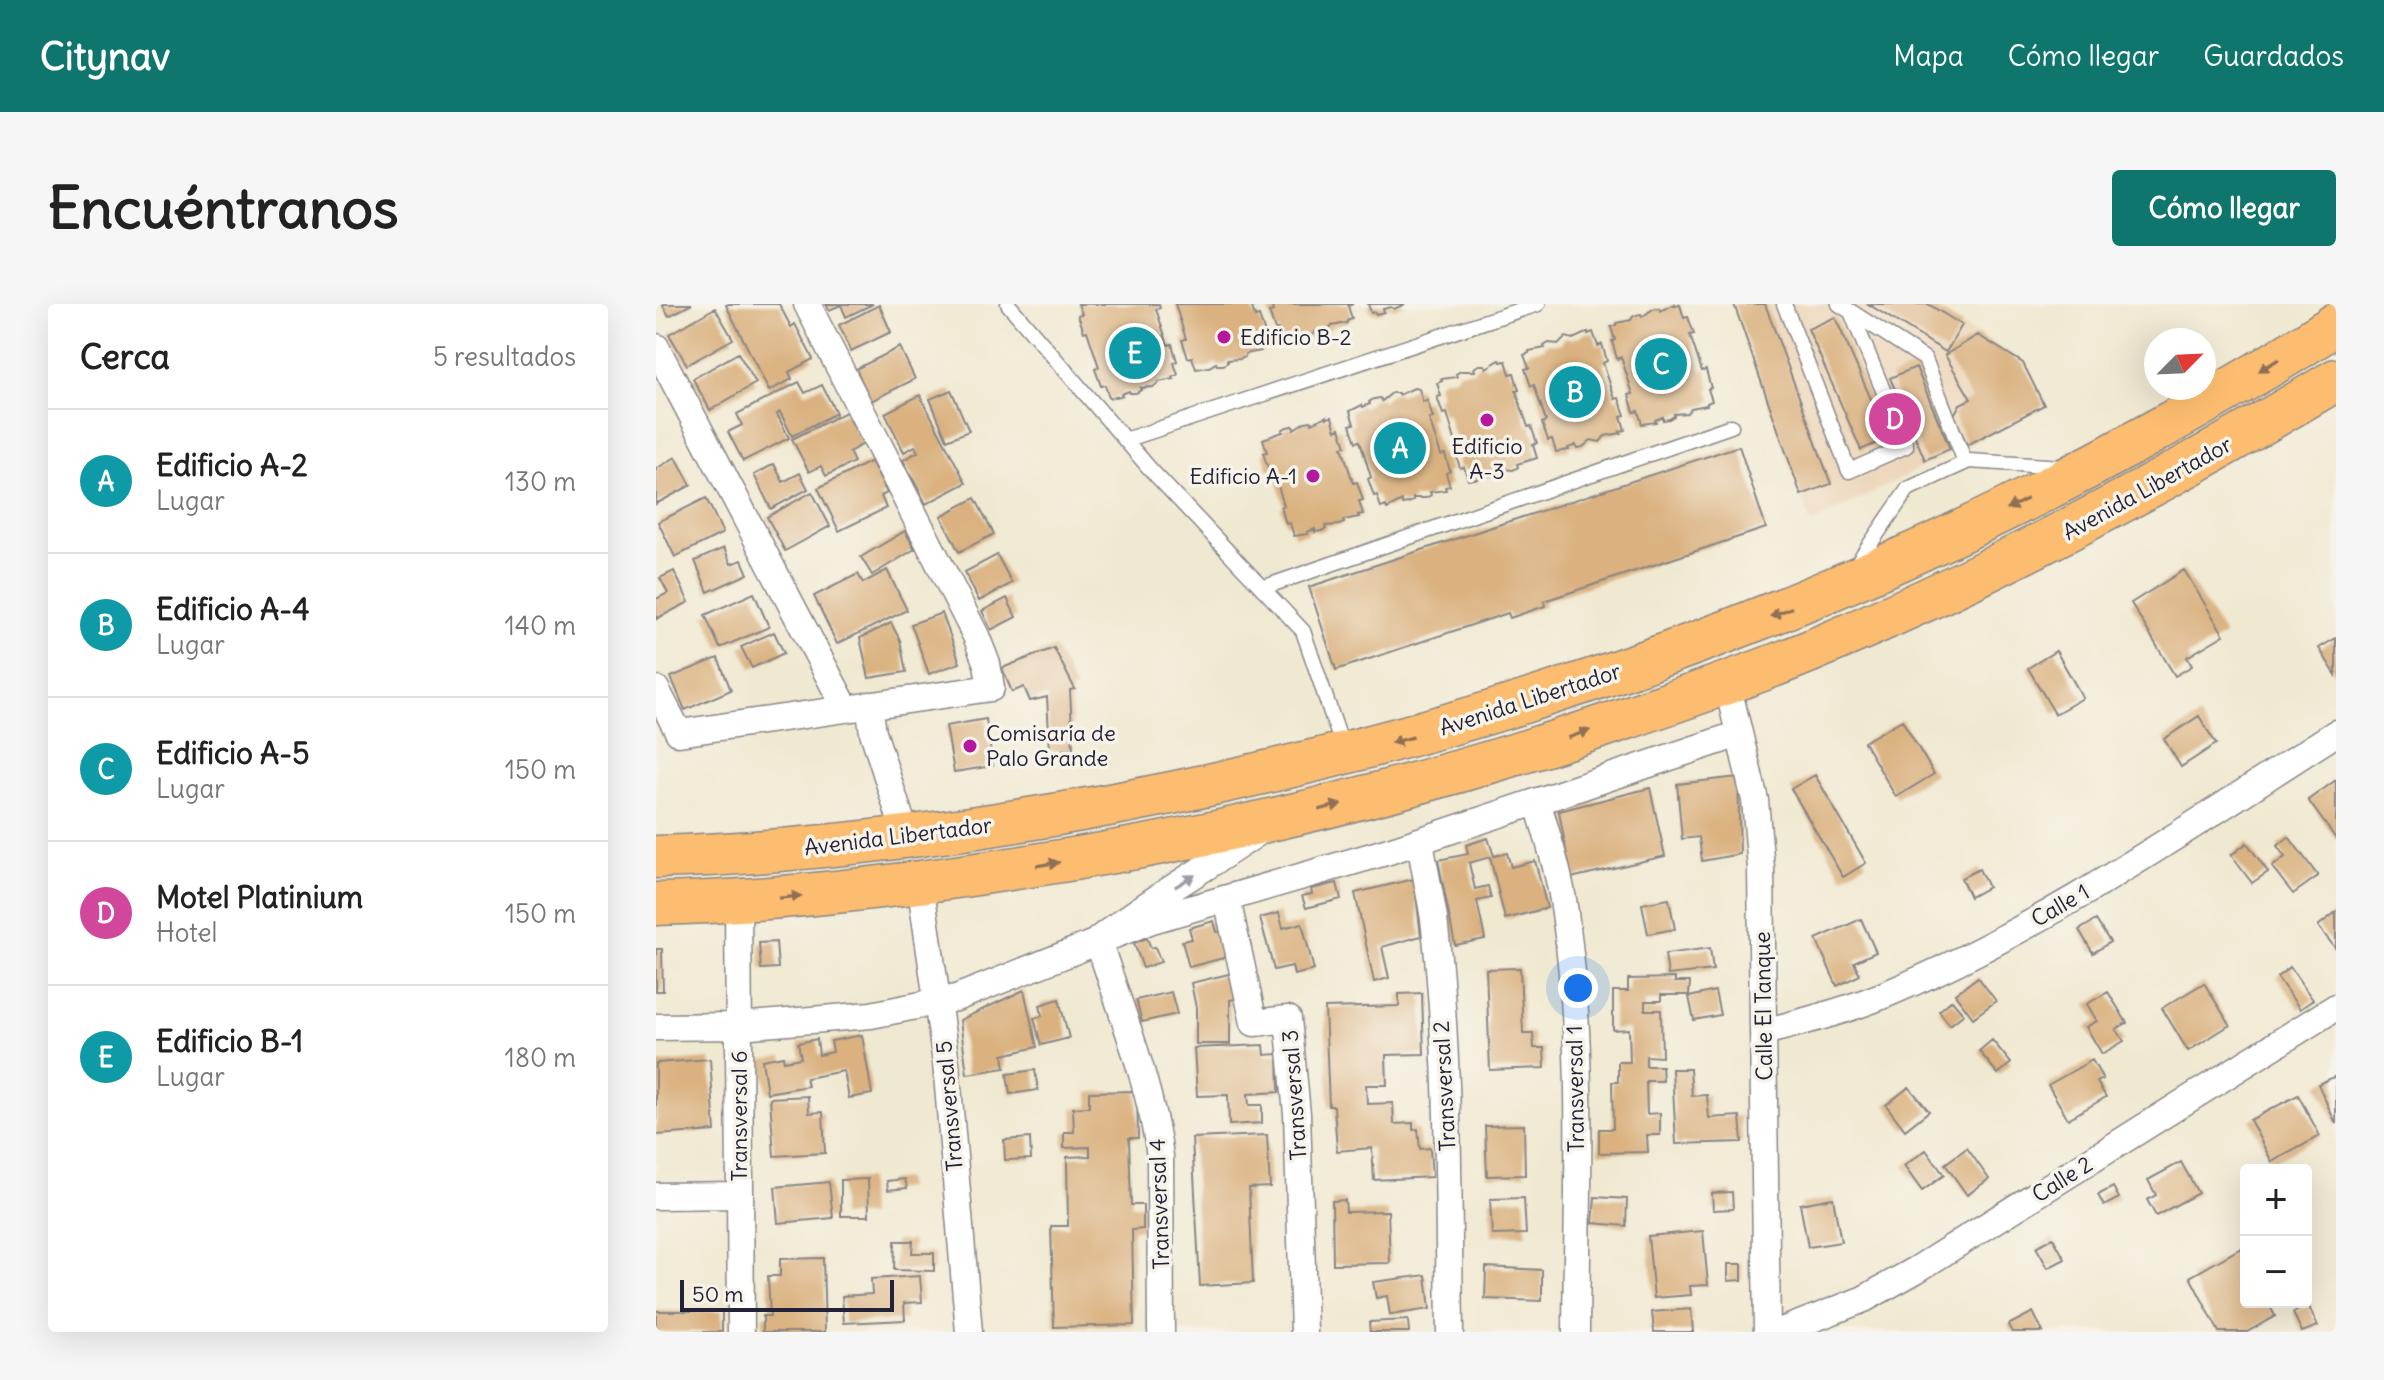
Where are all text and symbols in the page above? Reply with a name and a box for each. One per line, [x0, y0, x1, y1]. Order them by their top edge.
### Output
text: Citynav [40, 33, 170, 80]
text: Mapa [1893, 38, 1964, 74]
text: Cómo llegar [2008, 38, 2159, 74]
text: Guardados [2203, 38, 2344, 74]
button: Cómo llegar [2112, 170, 2336, 246]
text: Encuéntranos [48, 173, 399, 243]
pin: E [1109, 323, 1161, 383]
place label: Edificio B-2 [1240, 323, 1352, 351]
marker: Edificio B-2 [1215, 328, 1233, 346]
north arrow [2144, 328, 2216, 400]
pin: C [1635, 334, 1687, 394]
text: Cerca [80, 335, 170, 378]
text: 5 resultados [433, 340, 576, 373]
one-way arrow [2258, 358, 2280, 372]
pin: B [1549, 362, 1601, 422]
pin: D [1869, 389, 1921, 449]
marker: Edificio A-3 [1478, 411, 1496, 429]
pin: A [1374, 418, 1426, 478]
street label: Avenida Libertador [2058, 430, 2236, 546]
place label: Edificio A-3 [1451, 432, 1523, 485]
text: Edificio A-2 [156, 446, 308, 484]
place label: Edificio A-1 [1189, 462, 1297, 490]
text: A [98, 465, 114, 498]
text: 130 m [505, 465, 576, 498]
marker: Edificio A-1 [1304, 467, 1322, 485]
text: Lugar [156, 484, 225, 517]
one-way arrow [2006, 498, 2029, 511]
text: Edificio A-4 [156, 590, 310, 628]
one-way arrow [1769, 606, 1793, 619]
text: B [97, 609, 115, 642]
text: 140 m [505, 609, 576, 642]
text: Lugar [156, 628, 225, 661]
street label: Avenida Libertador [1436, 656, 1624, 742]
place label: Comisaría de Palo Grande [986, 719, 1116, 772]
one-way arrow [1568, 728, 1592, 740]
text: Edificio A-5 [156, 734, 309, 772]
one-way arrow [1389, 734, 1414, 746]
marker: Comisaría de Palo Grande [961, 737, 979, 755]
text: C [97, 753, 115, 786]
text: 150 m [505, 753, 576, 786]
text: Lugar [156, 772, 225, 805]
one-way arrow [1318, 800, 1343, 813]
street label: Avenida Libertador [803, 811, 994, 861]
one-way arrow [1035, 857, 1060, 869]
one-way arrow [1174, 874, 1196, 888]
street label: Calle 1 [2026, 877, 2094, 933]
text: Motel Platinium [156, 878, 363, 916]
one-way arrow [778, 890, 803, 903]
text: D [97, 897, 115, 930]
text: 150 m [505, 897, 576, 930]
text: Hotel [156, 916, 217, 949]
street label: Calle El Tanque [1748, 931, 1778, 1081]
your location [1558, 968, 1598, 1008]
street label: Transversal 2 [1427, 1020, 1461, 1152]
text: Edificio B-1 [156, 1022, 303, 1060]
street label: Transversal 1 [1560, 1025, 1590, 1153]
street label: Transversal 3 [1275, 1029, 1313, 1161]
street label: Transversal 5 [929, 1040, 969, 1172]
text: E [98, 1041, 114, 1074]
text: 180 m [505, 1041, 576, 1074]
street label: Transversal 6 [725, 1051, 753, 1182]
text: Lugar [156, 1060, 225, 1093]
street label: Transversal 4 [1143, 1138, 1175, 1270]
street label: Calle 2 [2027, 1150, 2097, 1208]
map controls [2240, 1164, 2312, 1308]
button: + [2240, 1164, 2312, 1236]
button: − [2240, 1236, 2312, 1308]
scale bar [680, 1276, 894, 1312]
text: 50 m [692, 1280, 744, 1308]

